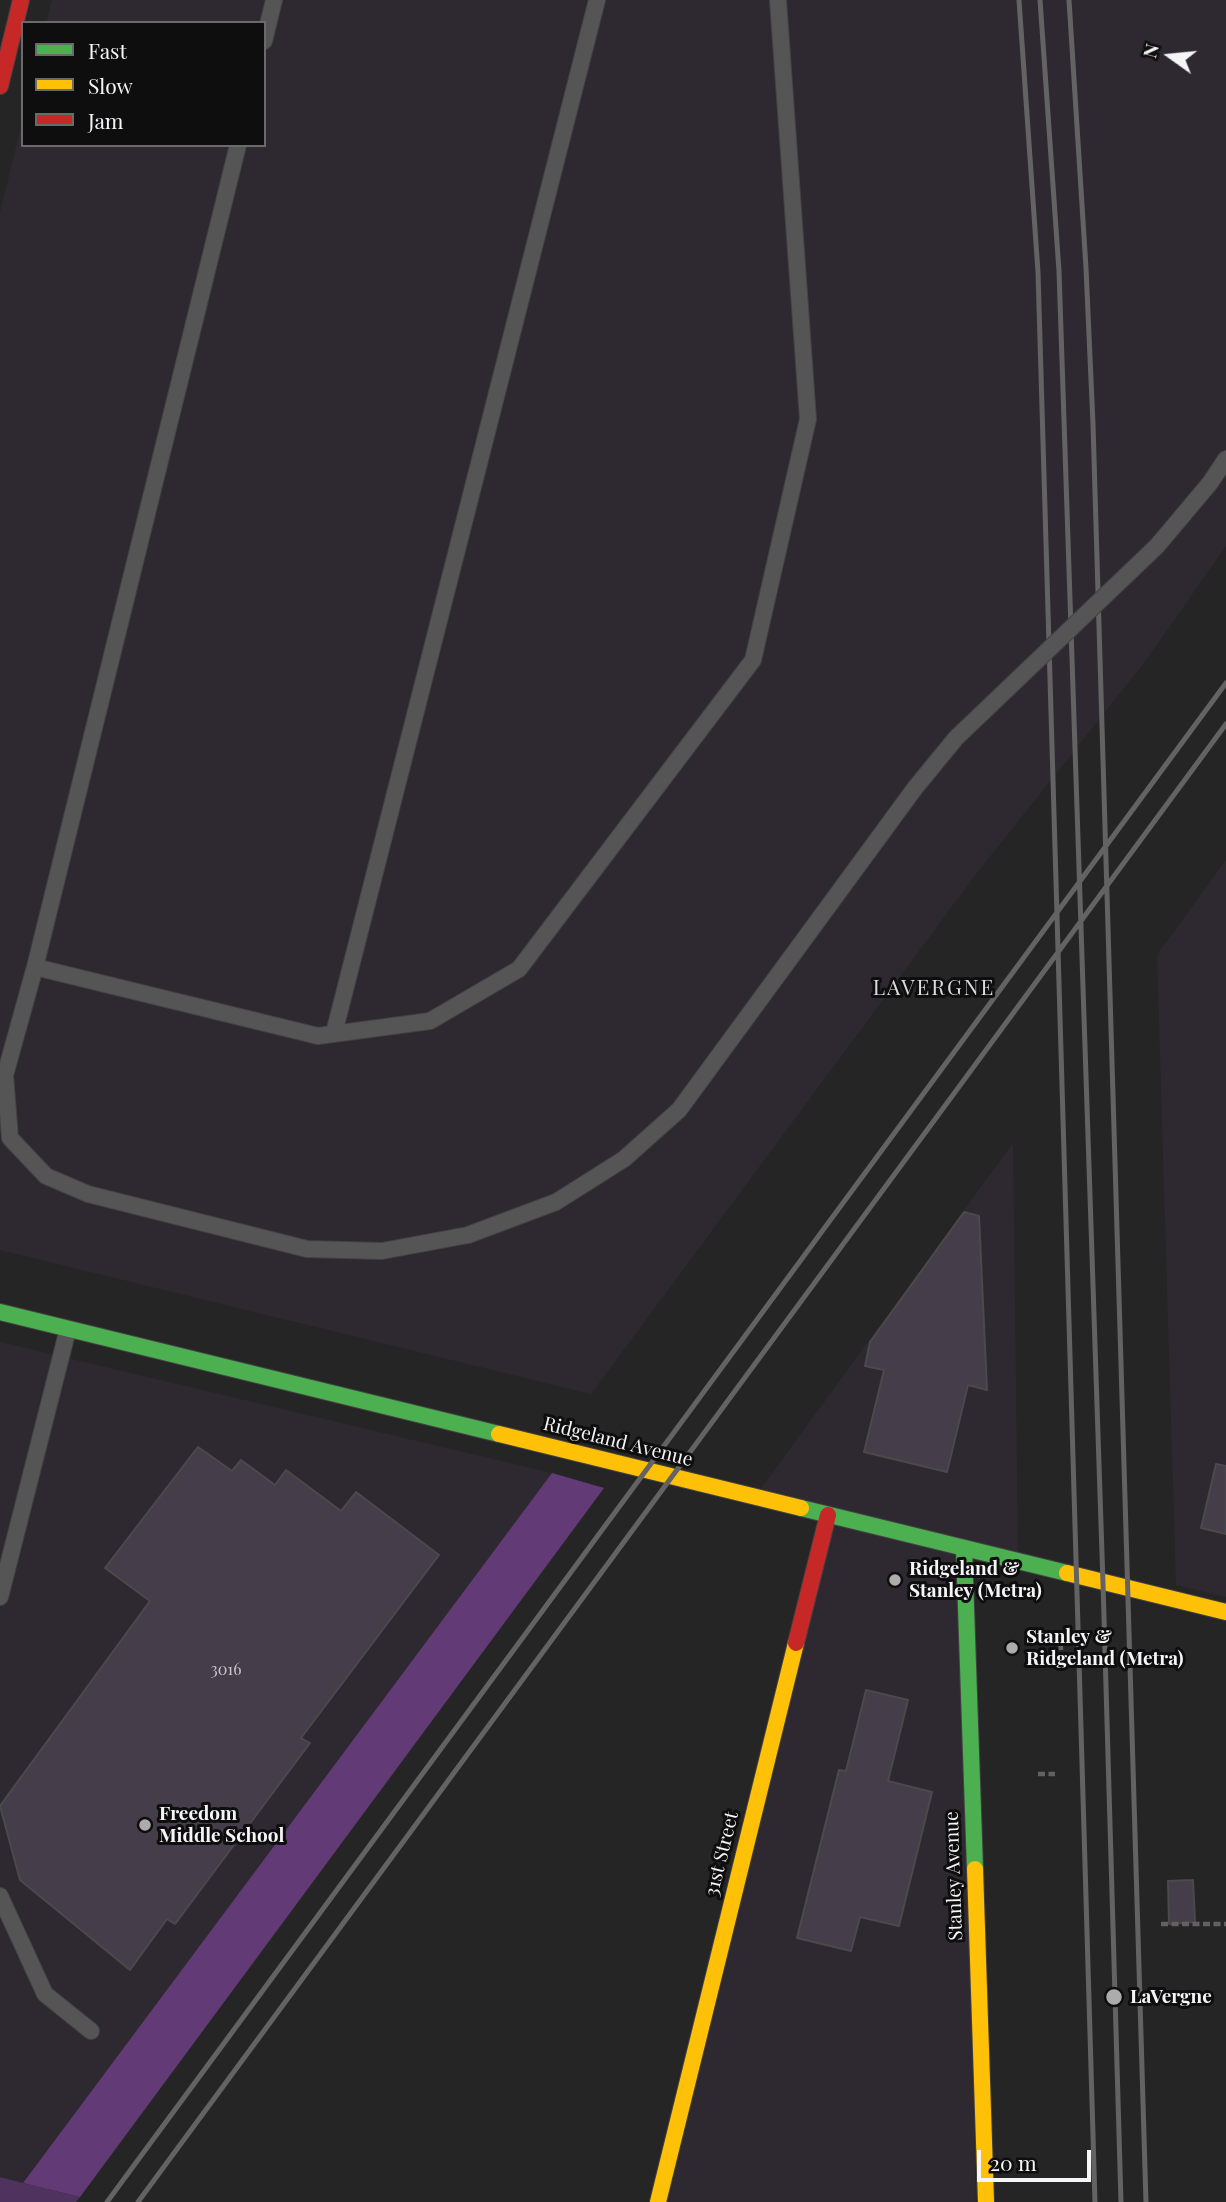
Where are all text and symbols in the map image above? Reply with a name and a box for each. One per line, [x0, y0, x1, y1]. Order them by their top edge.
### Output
legend [21, 21, 266, 147]
north arrow [1135, 21, 1205, 91]
text: Fast [88, 36, 127, 64]
text: N [1135, 41, 1164, 61]
text: Slow [88, 71, 133, 99]
text: Jam [88, 106, 124, 134]
district label: LAVERGNE [874, 975, 994, 1001]
street label: Ridgeland Avenue [541, 1412, 695, 1472]
place label: Ridgeland & Stanley (Metra) [909, 1558, 1042, 1602]
marker: Ridgeland & Stanley (Metra) [887, 1572, 903, 1588]
place label: Stanley & Ridgeland (Metra) [1026, 1626, 1184, 1670]
marker: Stanley & Ridgeland (Metra) [1004, 1640, 1020, 1656]
house number: 3016 [210, 1660, 242, 1680]
place label: Freedom Middle School [159, 1803, 284, 1847]
street label: 31st Street [700, 1809, 744, 1899]
street label: Stanley Avenue [940, 1811, 968, 1941]
marker: Freedom Middle School [137, 1817, 153, 1833]
place label: LaVergne [1130, 1986, 1212, 2008]
marker: LaVergne [1104, 1987, 1124, 2007]
scale bar [981, 2136, 1095, 2180]
text: 20 m [990, 2148, 1037, 2176]

